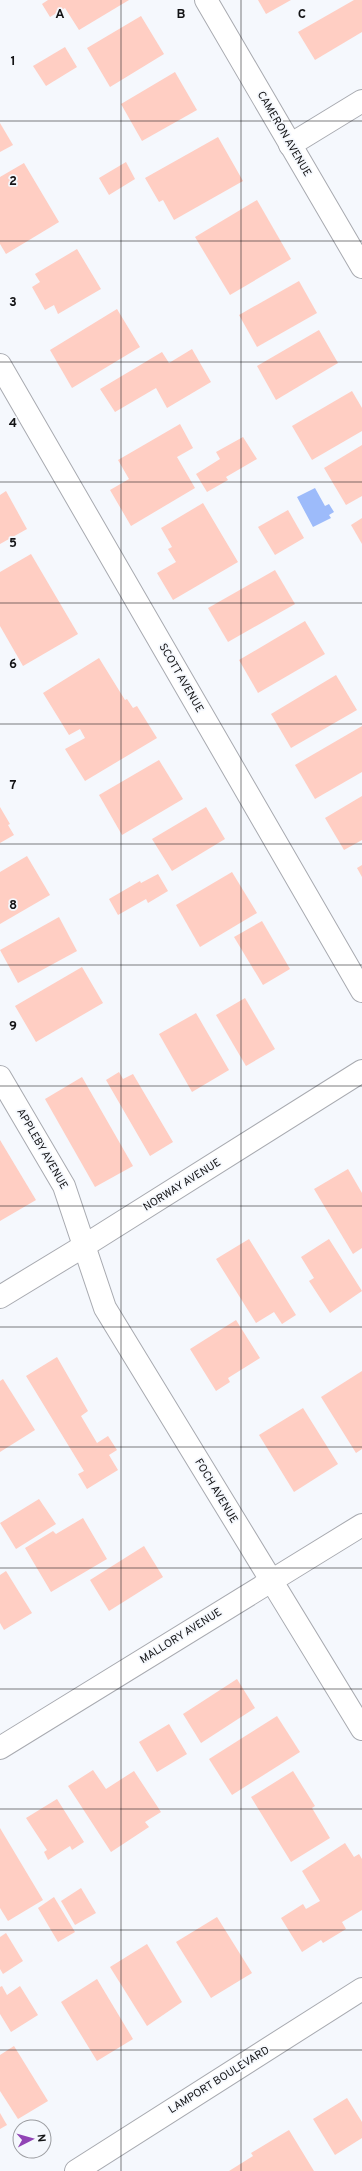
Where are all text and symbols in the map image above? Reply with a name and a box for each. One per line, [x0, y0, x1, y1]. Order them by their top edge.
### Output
text: A [55, 7, 65, 23]
text: B [177, 7, 186, 23]
text: C [298, 7, 306, 23]
text: 1 [10, 54, 16, 70]
street label: CAMERON AVENUE [254, 89, 314, 179]
text: 2 [9, 174, 17, 190]
text: 3 [9, 295, 17, 311]
text: 4 [9, 416, 17, 432]
text: 5 [9, 536, 17, 552]
street label: SCOTT AVENUE [156, 641, 206, 715]
text: 6 [9, 657, 17, 673]
text: 7 [10, 778, 17, 794]
text: 8 [9, 898, 17, 914]
text: 9 [9, 1019, 17, 1035]
street label: APPLEBY AVENUE [13, 1106, 71, 1192]
street label: NORWAY AVENUE [141, 1156, 223, 1214]
street label: FOCH AVENUE [191, 1456, 241, 1526]
street label: MALLORY AVENUE [137, 1605, 225, 1667]
street label: LAMPORT BOULEVARD [166, 2043, 272, 2117]
north arrow [12, 2119, 52, 2159]
text: N [34, 2133, 48, 2143]

